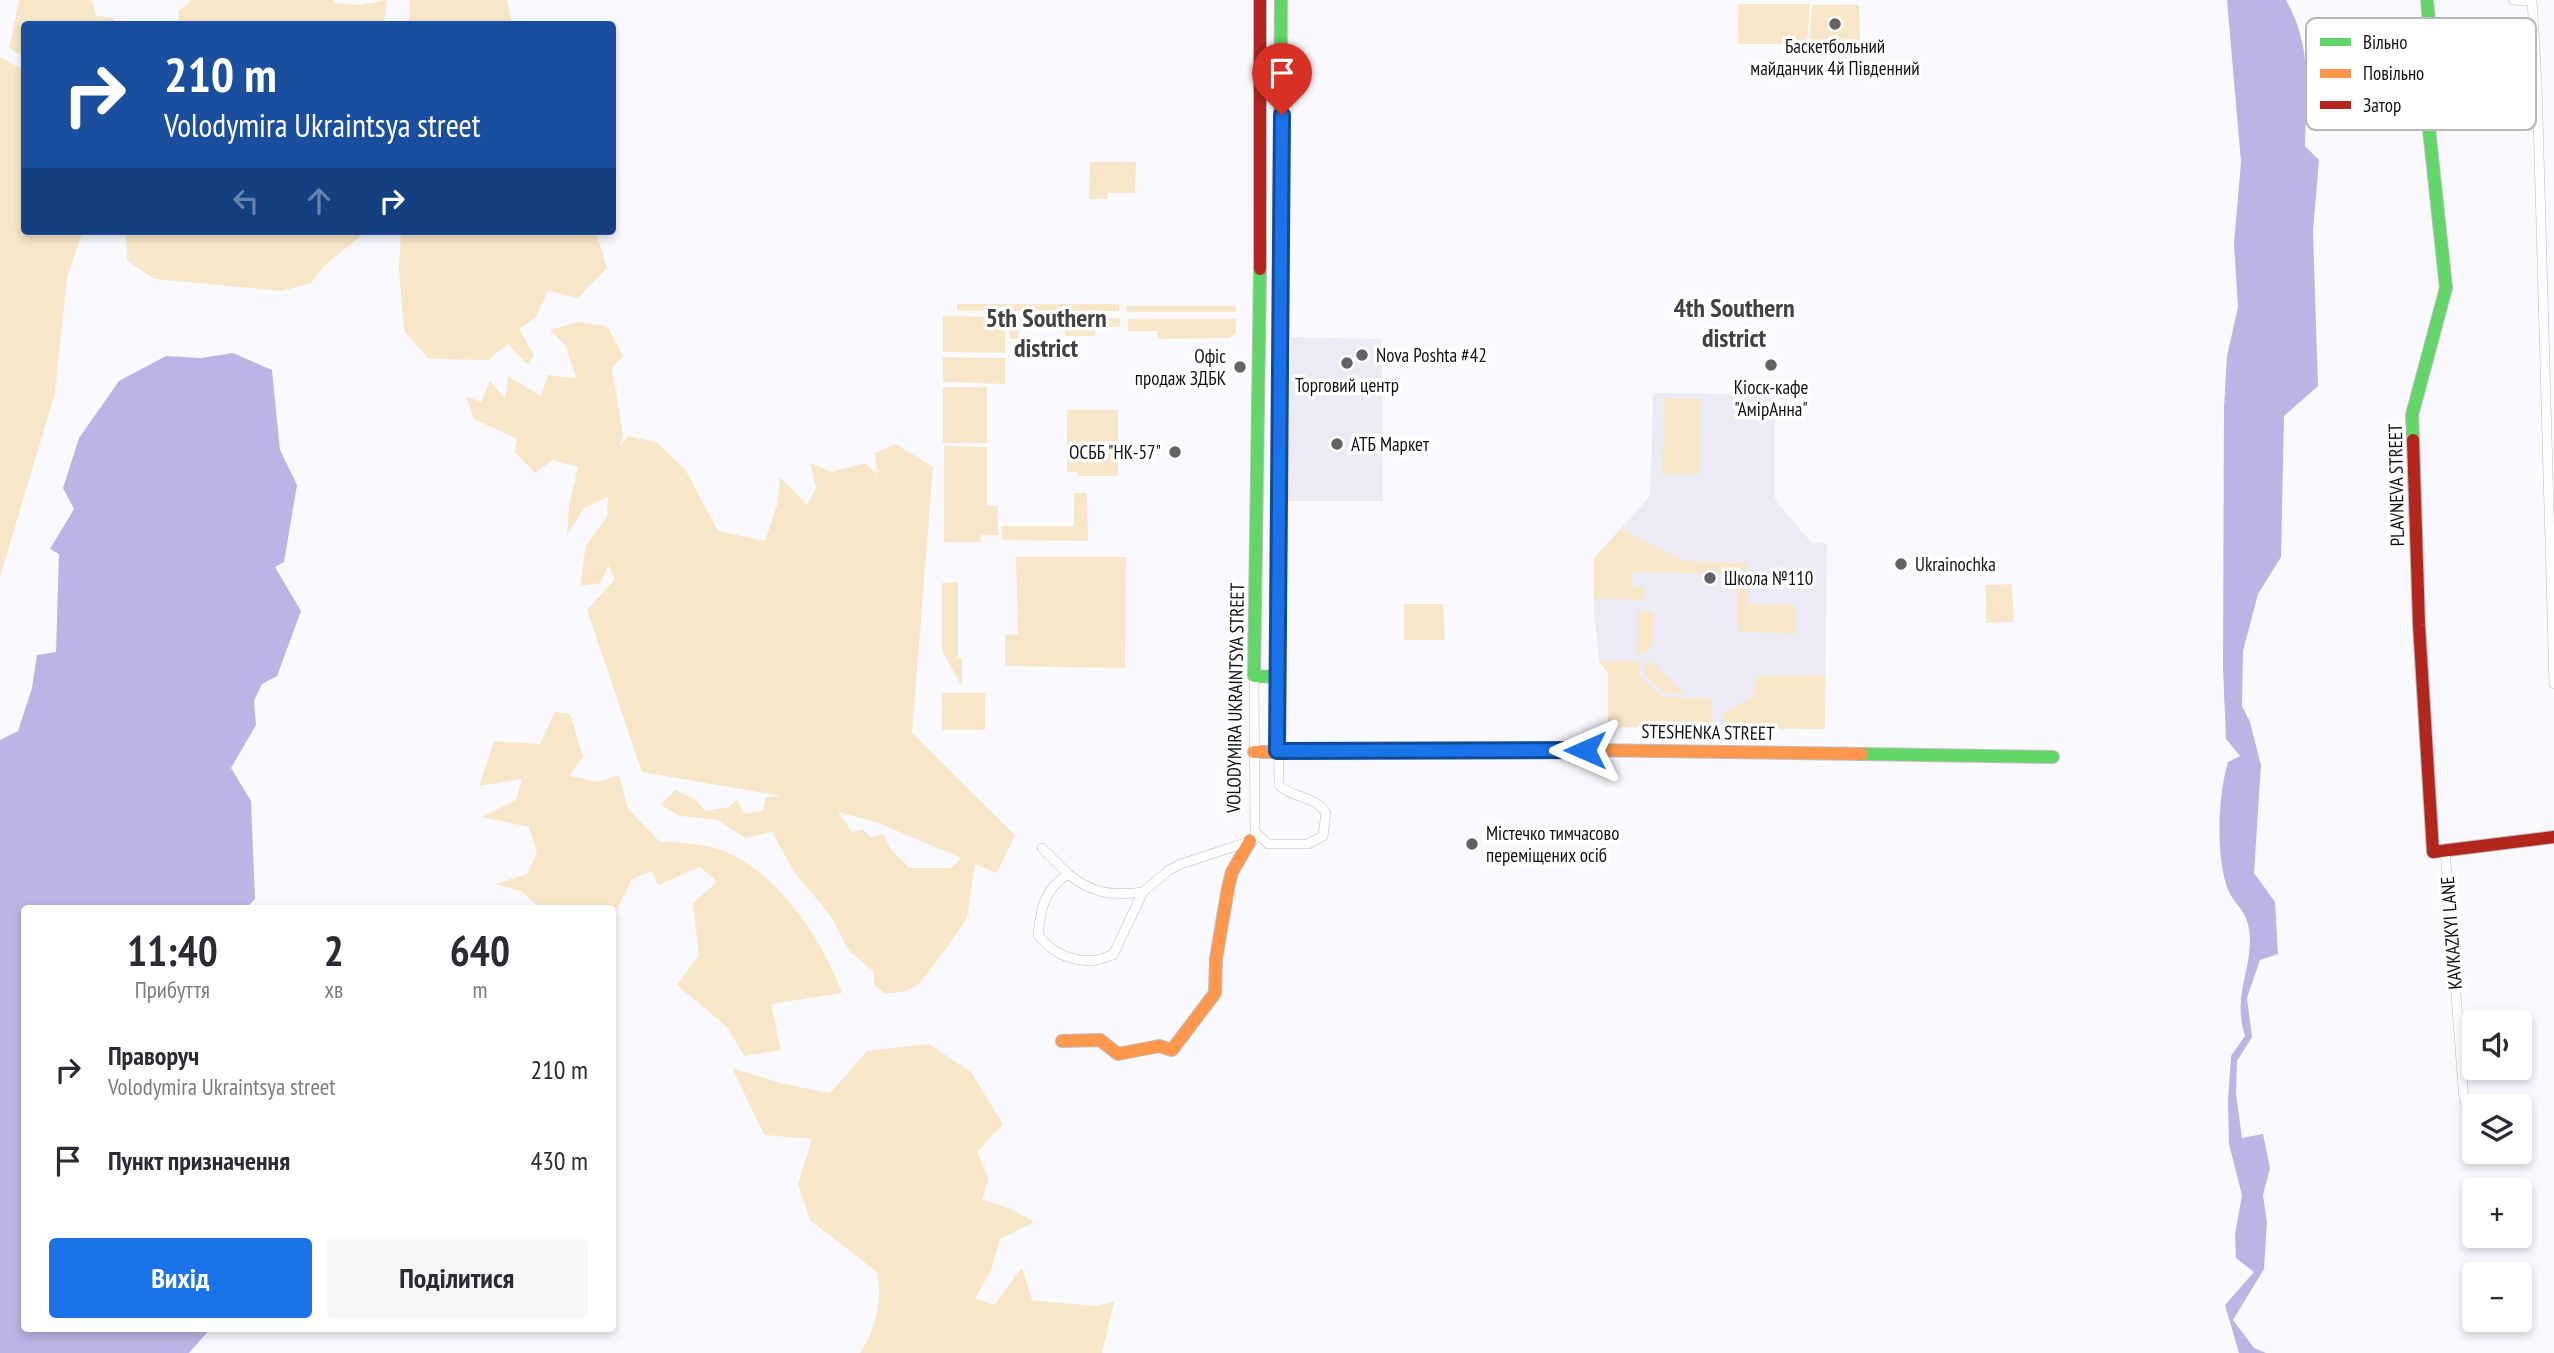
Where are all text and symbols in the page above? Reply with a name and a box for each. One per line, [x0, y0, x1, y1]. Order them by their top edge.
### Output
marker: Баскетбольний майданчик 4й Південний [1827, 16, 1843, 32]
legend [2306, 18, 2536, 130]
text: Вільно [2363, 30, 2407, 54]
place label: Баскетбольний майданчик 4й Південний [1750, 34, 1920, 80]
text: 210 m [164, 42, 277, 106]
pin [1252, 43, 1312, 115]
icon: right [49, 49, 140, 140]
icon: arrive [1263, 54, 1301, 92]
text: Повільно [2363, 61, 2424, 85]
text: Затор [2363, 93, 2401, 117]
text: Volodymira Ukraintsya street [164, 104, 481, 146]
icon: left [227, 182, 265, 220]
icon: ahead [300, 182, 338, 220]
icon: right [373, 182, 411, 220]
district label: 4th Southern district [1673, 291, 1795, 354]
district label: 5th Southern district [985, 301, 1107, 364]
place label: Nova Poshta #42 [1376, 343, 1487, 367]
place label: Офіс продаж ЗДБК [1135, 344, 1226, 390]
marker: Nova Poshta #42 [1354, 347, 1370, 363]
marker: Торговий центр [1339, 355, 1355, 371]
marker: Кіоск-кафе "АмірАнна" [1763, 357, 1779, 373]
marker: Офіс продаж ЗДБК [1232, 359, 1248, 375]
place label: Торговий центр [1295, 373, 1399, 397]
place label: Кіоск-кафе "АмірАнна" [1734, 375, 1808, 421]
street label: PLAVNEVA STREET [2383, 423, 2409, 547]
place label: АТБ Маркет [1351, 432, 1430, 456]
marker: АТБ Маркет [1329, 436, 1345, 452]
place label: ОСББ "НК-57" [1069, 440, 1161, 464]
marker: ОСББ "НК-57" [1167, 444, 1183, 460]
place label: Ukrainochka [1915, 552, 1996, 576]
marker: Ukrainochka [1893, 556, 1909, 572]
place label: Школа №110 [1724, 566, 1813, 590]
marker: Школа №110 [1702, 570, 1718, 586]
street label: VOLODYMIRA UKRAINTSYA STREET [1221, 582, 1249, 814]
position arrow [1548, 713, 1622, 787]
street label: STESHENKA STREET [1641, 719, 1775, 745]
place label: Містечко тимчасово переміщених осіб [1486, 821, 1619, 867]
marker: Містечко тимчасово переміщених осіб [1464, 836, 1480, 852]
street label: KAVKAZKYI LANE [2435, 876, 2467, 990]
text: 11:40 [127, 923, 218, 978]
text: 2 [324, 923, 344, 978]
text: 640 [450, 923, 510, 978]
text: Прибуття [135, 975, 210, 1004]
text: хв [324, 975, 343, 1004]
text: m [472, 975, 487, 1004]
map controls [2462, 1010, 2532, 1332]
button: sound [2462, 1010, 2532, 1080]
text: Праворуч [108, 1039, 199, 1072]
icon: right [49, 1051, 87, 1089]
text: 210 m [530, 1053, 588, 1086]
text: Volodymira Ukraintsya street [108, 1072, 336, 1101]
button: layers [2462, 1094, 2532, 1164]
icon: arrive [49, 1142, 87, 1180]
text: Пункт призначення [108, 1144, 290, 1177]
text: 430 m [530, 1144, 588, 1177]
button: + [2462, 1178, 2532, 1248]
button: Вихід [49, 1238, 312, 1318]
button: Поділитися [326, 1238, 588, 1318]
button: − [2462, 1262, 2532, 1332]

